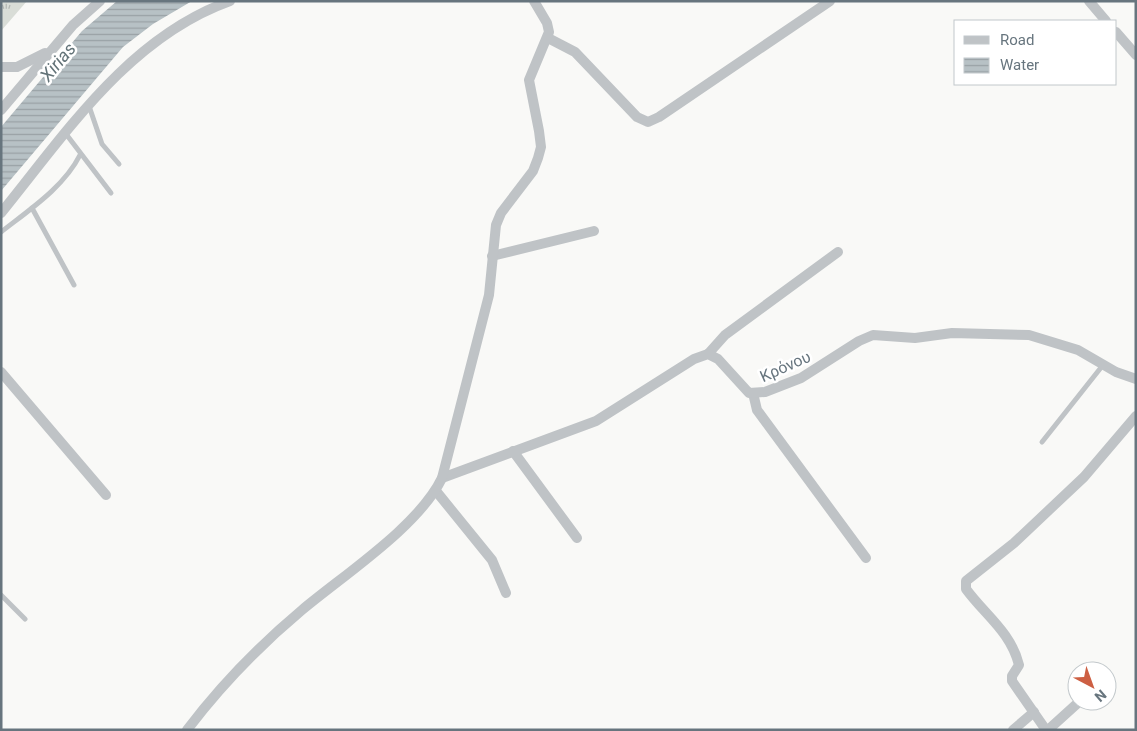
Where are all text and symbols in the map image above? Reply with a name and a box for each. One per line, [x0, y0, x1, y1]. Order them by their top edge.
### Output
legend [954, 20, 1117, 85]
text: Road [1000, 31, 1034, 49]
water label: Xirias [35, 38, 80, 86]
text: Water [1000, 56, 1039, 74]
street label: Κρόνου [757, 347, 814, 386]
north arrow [1067, 661, 1117, 711]
text: N [1092, 687, 1110, 705]

